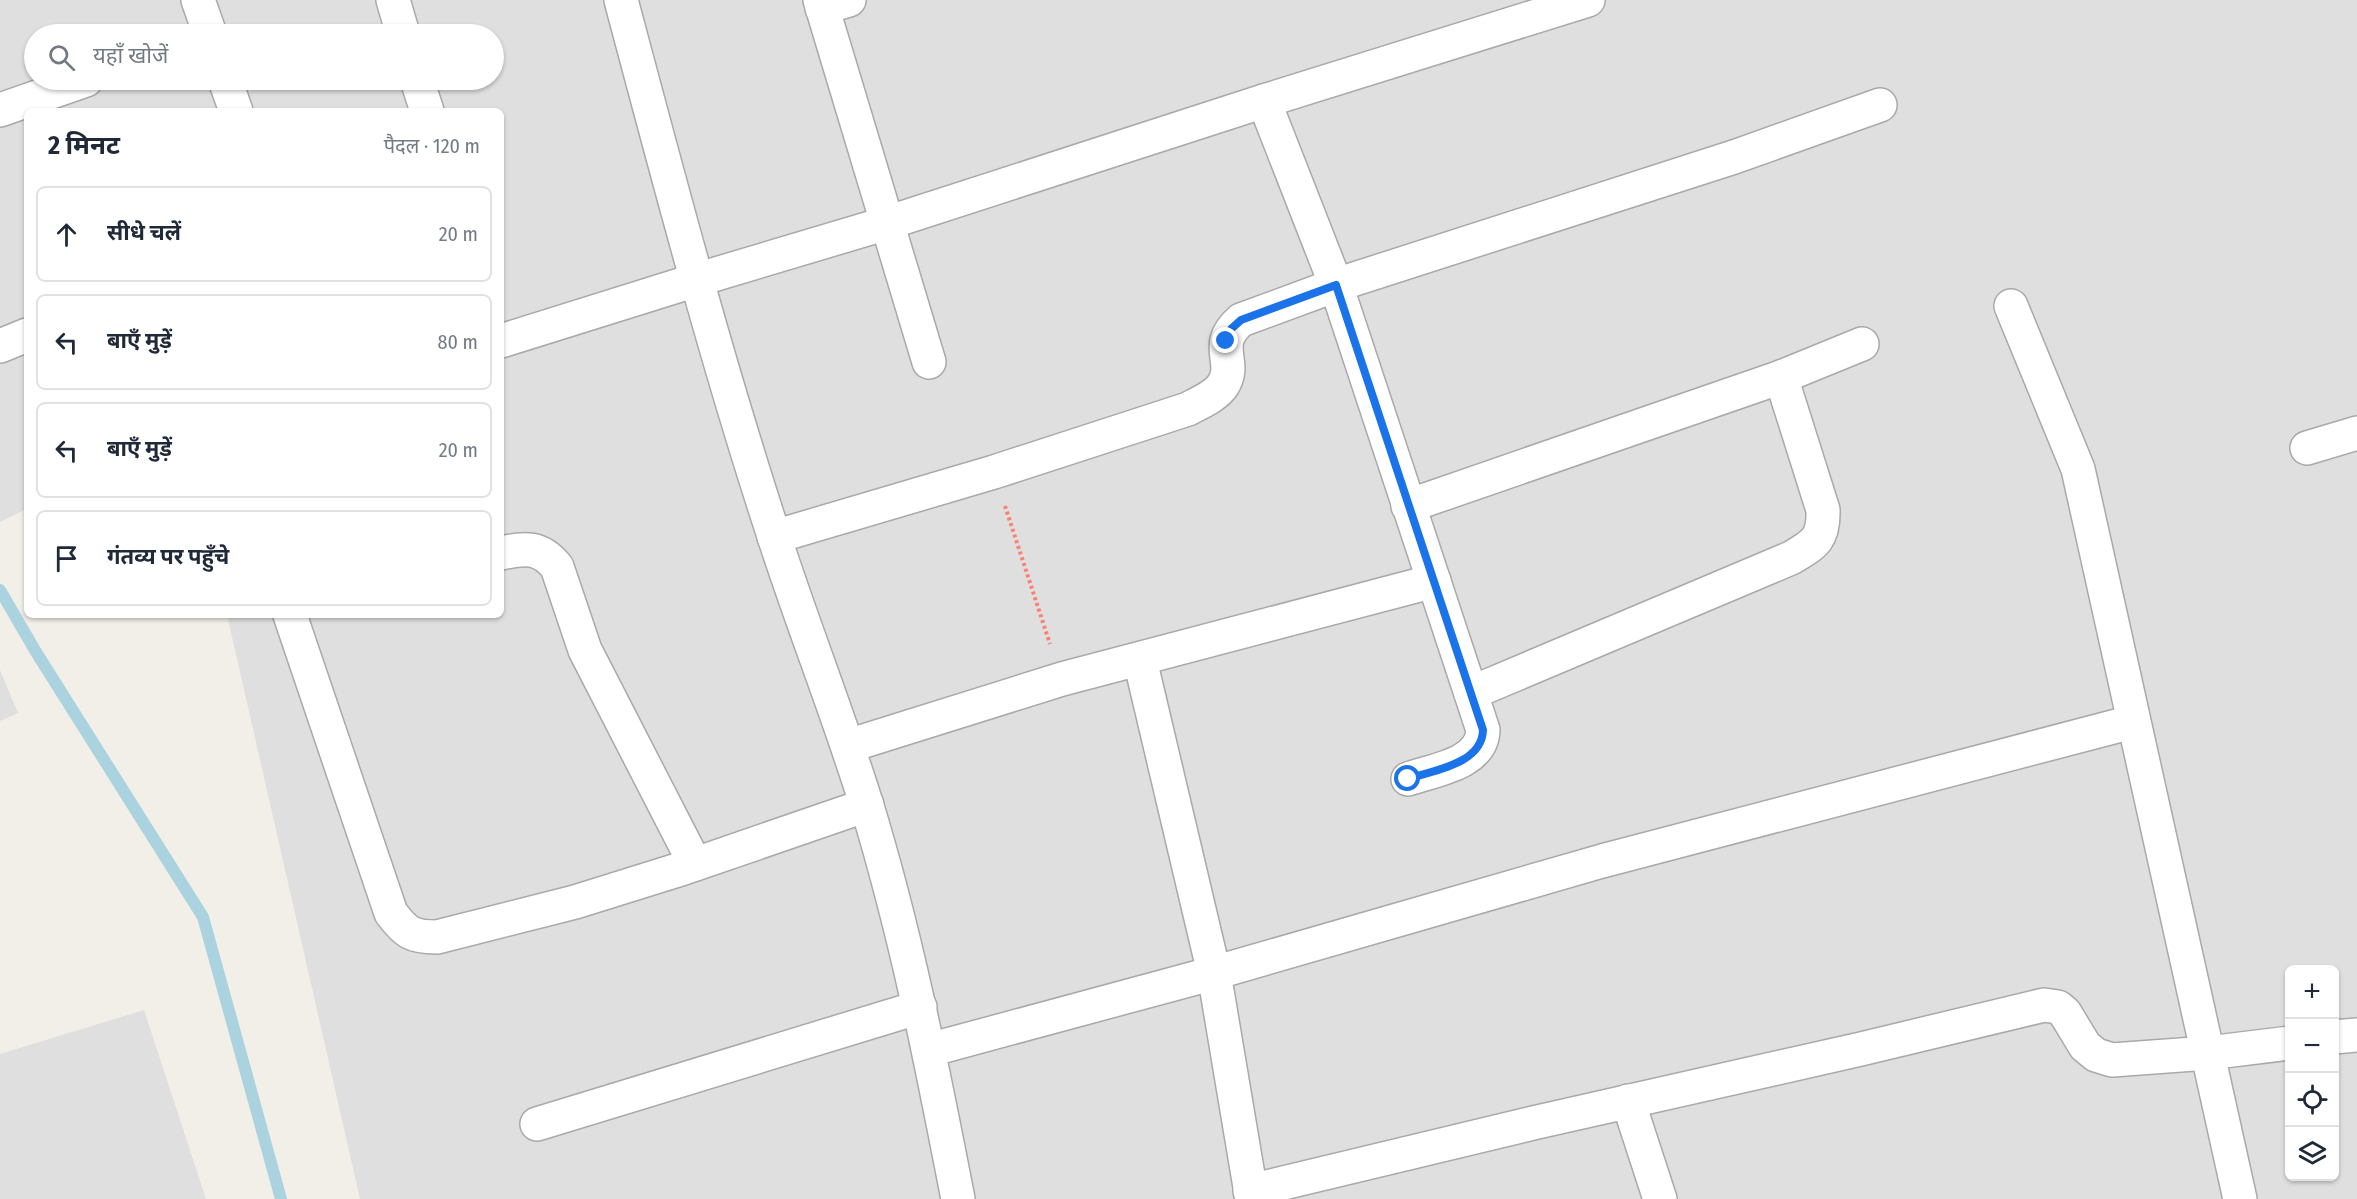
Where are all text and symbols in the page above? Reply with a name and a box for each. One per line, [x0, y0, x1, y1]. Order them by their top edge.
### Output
search box [24, 24, 504, 90]
icon: search [45, 41, 78, 74]
text: यहाँ खोजें [93, 42, 168, 69]
text: 2 मिनट [48, 130, 120, 161]
text: पैदल · 120 m [384, 134, 480, 158]
icon: ahead [50, 218, 83, 251]
text: सीधे चलें [107, 219, 181, 246]
text: 20 m [439, 222, 478, 246]
icon: left [50, 326, 83, 359]
text: बाएँ मुड़ें [107, 327, 172, 354]
route end [1212, 327, 1238, 353]
text: 80 m [438, 330, 478, 354]
icon: left [50, 434, 83, 467]
text: बाएँ मुड़ें [107, 435, 172, 462]
text: 20 m [439, 438, 478, 462]
icon: arrive [50, 542, 83, 575]
text: गंतव्य पर पहुँचे [107, 543, 229, 570]
route start [1394, 765, 1420, 791]
map controls [2285, 965, 2339, 1181]
button: + [2285, 965, 2339, 1019]
button: − [2285, 1019, 2339, 1073]
button: locate [2285, 1073, 2339, 1127]
button: layers [2285, 1127, 2339, 1181]

